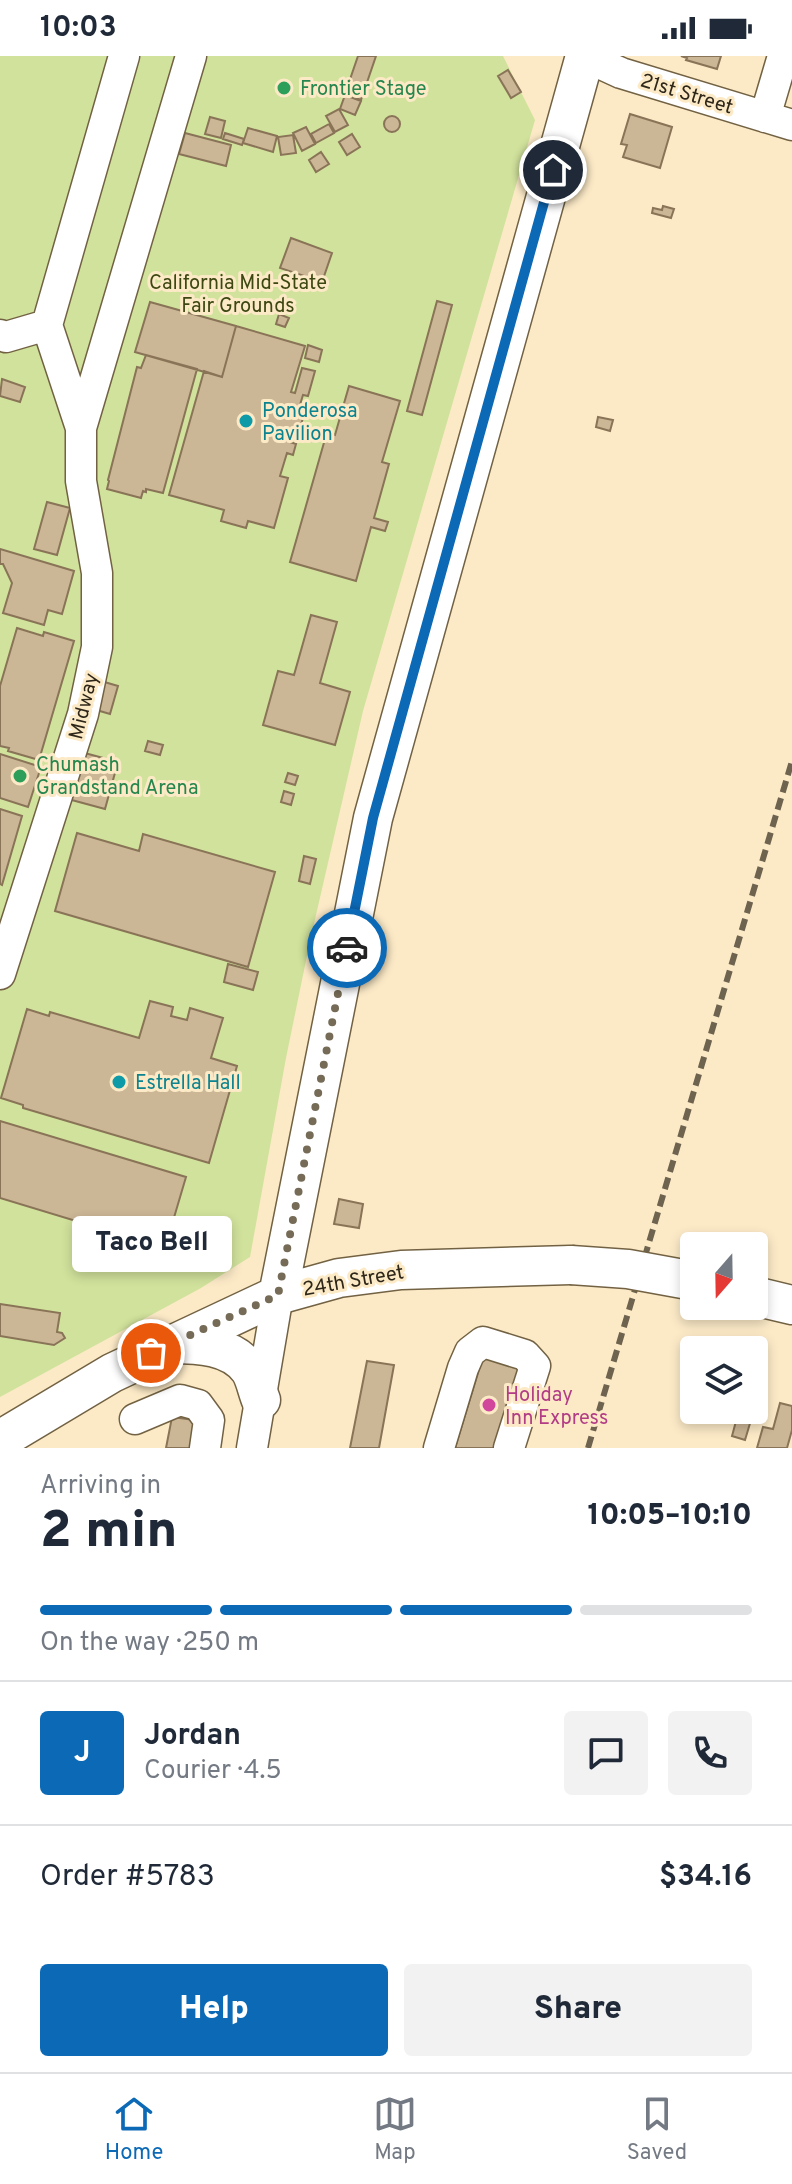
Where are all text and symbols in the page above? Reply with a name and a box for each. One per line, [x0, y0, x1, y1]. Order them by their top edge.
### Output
text: 10:03 [40, 10, 117, 47]
street label: 21st Street [637, 68, 736, 121]
place label: Frontier Stage [300, 77, 427, 103]
marker: Frontier Stage [275, 79, 293, 97]
pin [519, 136, 587, 204]
icon: home [531, 148, 575, 192]
park label: California Mid-State Fair Grounds [149, 271, 327, 320]
place label: Ponderosa Pavilion [262, 399, 357, 448]
marker: Ponderosa Pavilion [237, 412, 255, 430]
street label: Midway [64, 671, 106, 742]
place label: Chumash Grandstand Arena [36, 753, 198, 802]
marker: Chumash Grandstand Arena [11, 767, 29, 785]
courier [307, 908, 387, 988]
icon: car [325, 926, 369, 970]
place label: Estrella Hall [135, 1071, 241, 1097]
marker: Estrella Hall [110, 1073, 128, 1091]
callout: Taco Bell [71, 1217, 231, 1273]
text: Taco Bell [95, 1227, 209, 1260]
north arrow [680, 1232, 768, 1320]
map controls [680, 1232, 768, 1424]
street label: 24th Street [301, 1260, 406, 1304]
pin [117, 1319, 185, 1387]
icon: bag [129, 1331, 173, 1375]
button: layers [680, 1336, 768, 1424]
place label: Holiday Inn Express [505, 1383, 608, 1432]
marker: Holiday Inn Express [480, 1396, 498, 1414]
text: Arriving in [40, 1470, 161, 1503]
text: 10:05–10:10 [588, 1498, 752, 1535]
text: 2 min [40, 1500, 178, 1566]
text: On the way · 250 m [40, 1627, 259, 1660]
button: chat [564, 1711, 648, 1795]
button: phone [668, 1711, 752, 1795]
text: Jordan [144, 1718, 241, 1755]
text: J [74, 1735, 90, 1772]
text: Courier · 4.5 [144, 1755, 282, 1788]
text: Order #5783 [40, 1859, 215, 1896]
text: $34.16 [659, 1859, 752, 1896]
button: Help [40, 1964, 388, 2056]
button: Share [404, 1964, 752, 2056]
tab: Home [105, 2092, 163, 2167]
tab: Map [373, 2092, 417, 2167]
tab: Saved [627, 2092, 687, 2167]

